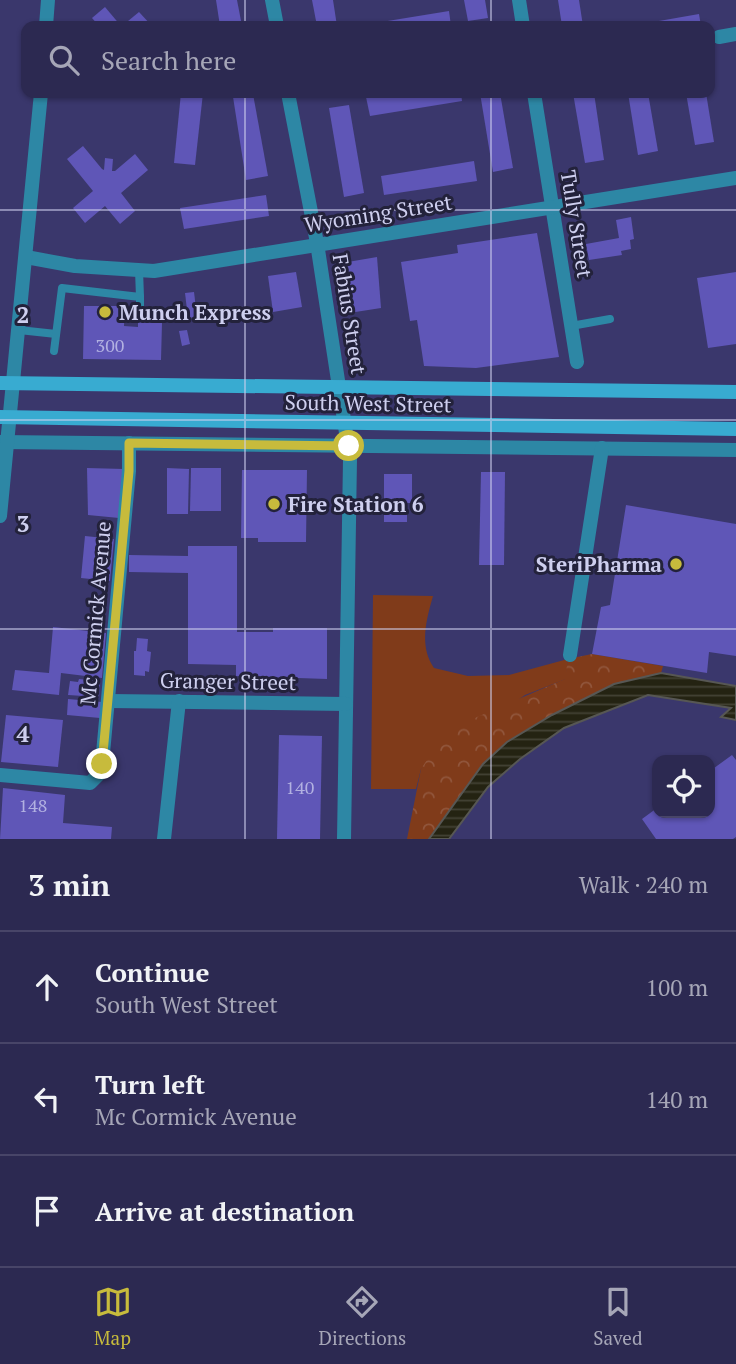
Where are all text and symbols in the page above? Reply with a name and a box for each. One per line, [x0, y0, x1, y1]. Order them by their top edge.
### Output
search box [21, 21, 715, 98]
icon: search [45, 41, 83, 79]
text: Search here [101, 43, 236, 77]
street label: Tully Street [555, 168, 599, 280]
street label: Wyoming Street [302, 187, 454, 239]
street label: Fabius Street [327, 252, 373, 377]
place label: Munch Express [119, 298, 271, 326]
text: 2 [17, 299, 30, 330]
marker: Munch Express [97, 304, 113, 320]
house number: 300 [96, 333, 124, 357]
street label: South West Street [284, 388, 452, 418]
route start [333, 430, 364, 461]
place label: Fire Station 6 [288, 490, 424, 518]
marker: Fire Station 6 [266, 496, 282, 512]
text: 3 [17, 508, 30, 539]
street label: Mc Cormick Avenue [73, 520, 117, 706]
place label: SteriPharma [536, 550, 662, 578]
marker: SteriPharma [668, 556, 684, 572]
street label: Granger Street [160, 666, 297, 696]
text: 4 [17, 718, 30, 749]
route end [86, 748, 117, 779]
map controls [652, 755, 715, 818]
button: locate [652, 755, 715, 818]
house number: 140 [286, 775, 314, 799]
house number: 148 [19, 793, 47, 817]
text: 3 min [28, 865, 110, 905]
text: Walk · 240 m [579, 869, 708, 900]
text: Continue [95, 955, 209, 989]
icon: ahead [28, 968, 66, 1006]
text: 100 m [646, 972, 708, 1003]
text: South West Street [95, 989, 278, 1020]
text: Turn left [95, 1067, 205, 1101]
icon: left [28, 1080, 66, 1118]
text: 140 m [646, 1084, 708, 1115]
text: Mc Cormick Avenue [95, 1101, 297, 1132]
icon: arrive [28, 1192, 66, 1230]
text: Arrive at destination [95, 1194, 354, 1228]
tab: Map [94, 1283, 132, 1350]
tab: Directions [319, 1283, 406, 1350]
tab: Saved [593, 1283, 642, 1350]

